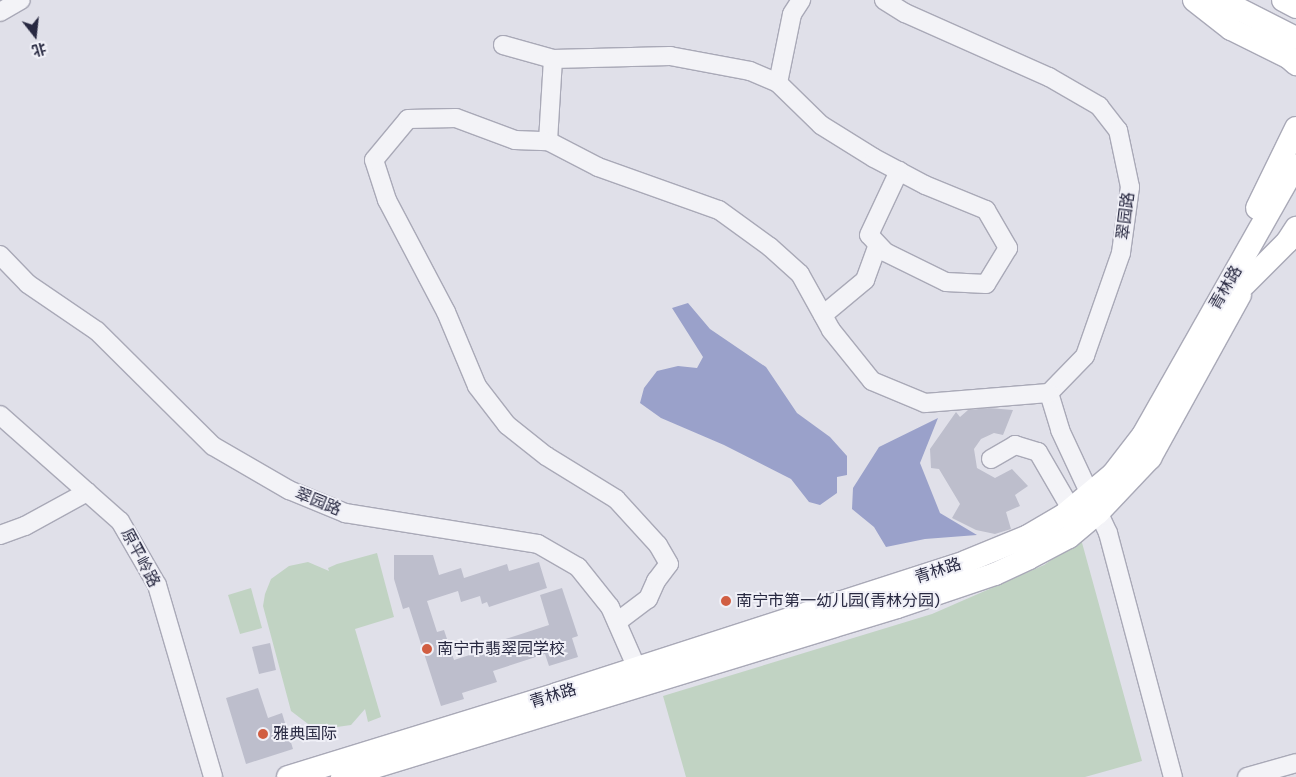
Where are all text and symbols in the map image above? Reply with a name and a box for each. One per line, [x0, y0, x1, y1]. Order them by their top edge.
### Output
north arrow [10, 10, 60, 60]
text: 北 [30, 39, 48, 60]
street label: 翠园路 [1114, 191, 1138, 241]
street label: 青林路 [1206, 262, 1246, 314]
street label: 翠园路 [292, 484, 344, 520]
street label: 原平岭路 [117, 525, 163, 591]
street label: 青林路 [912, 554, 964, 588]
place label: 南宁市第一幼儿园(青林分园) [736, 591, 940, 611]
marker: 南宁市第一幼儿园(青林分园) [720, 595, 732, 607]
place label: 南宁市翡翠园学校 [437, 639, 565, 659]
marker: 南宁市翡翠园学校 [421, 643, 433, 655]
street label: 青林路 [527, 680, 579, 712]
place label: 雅典国际 [273, 724, 337, 744]
marker: 雅典国际 [257, 728, 269, 740]

